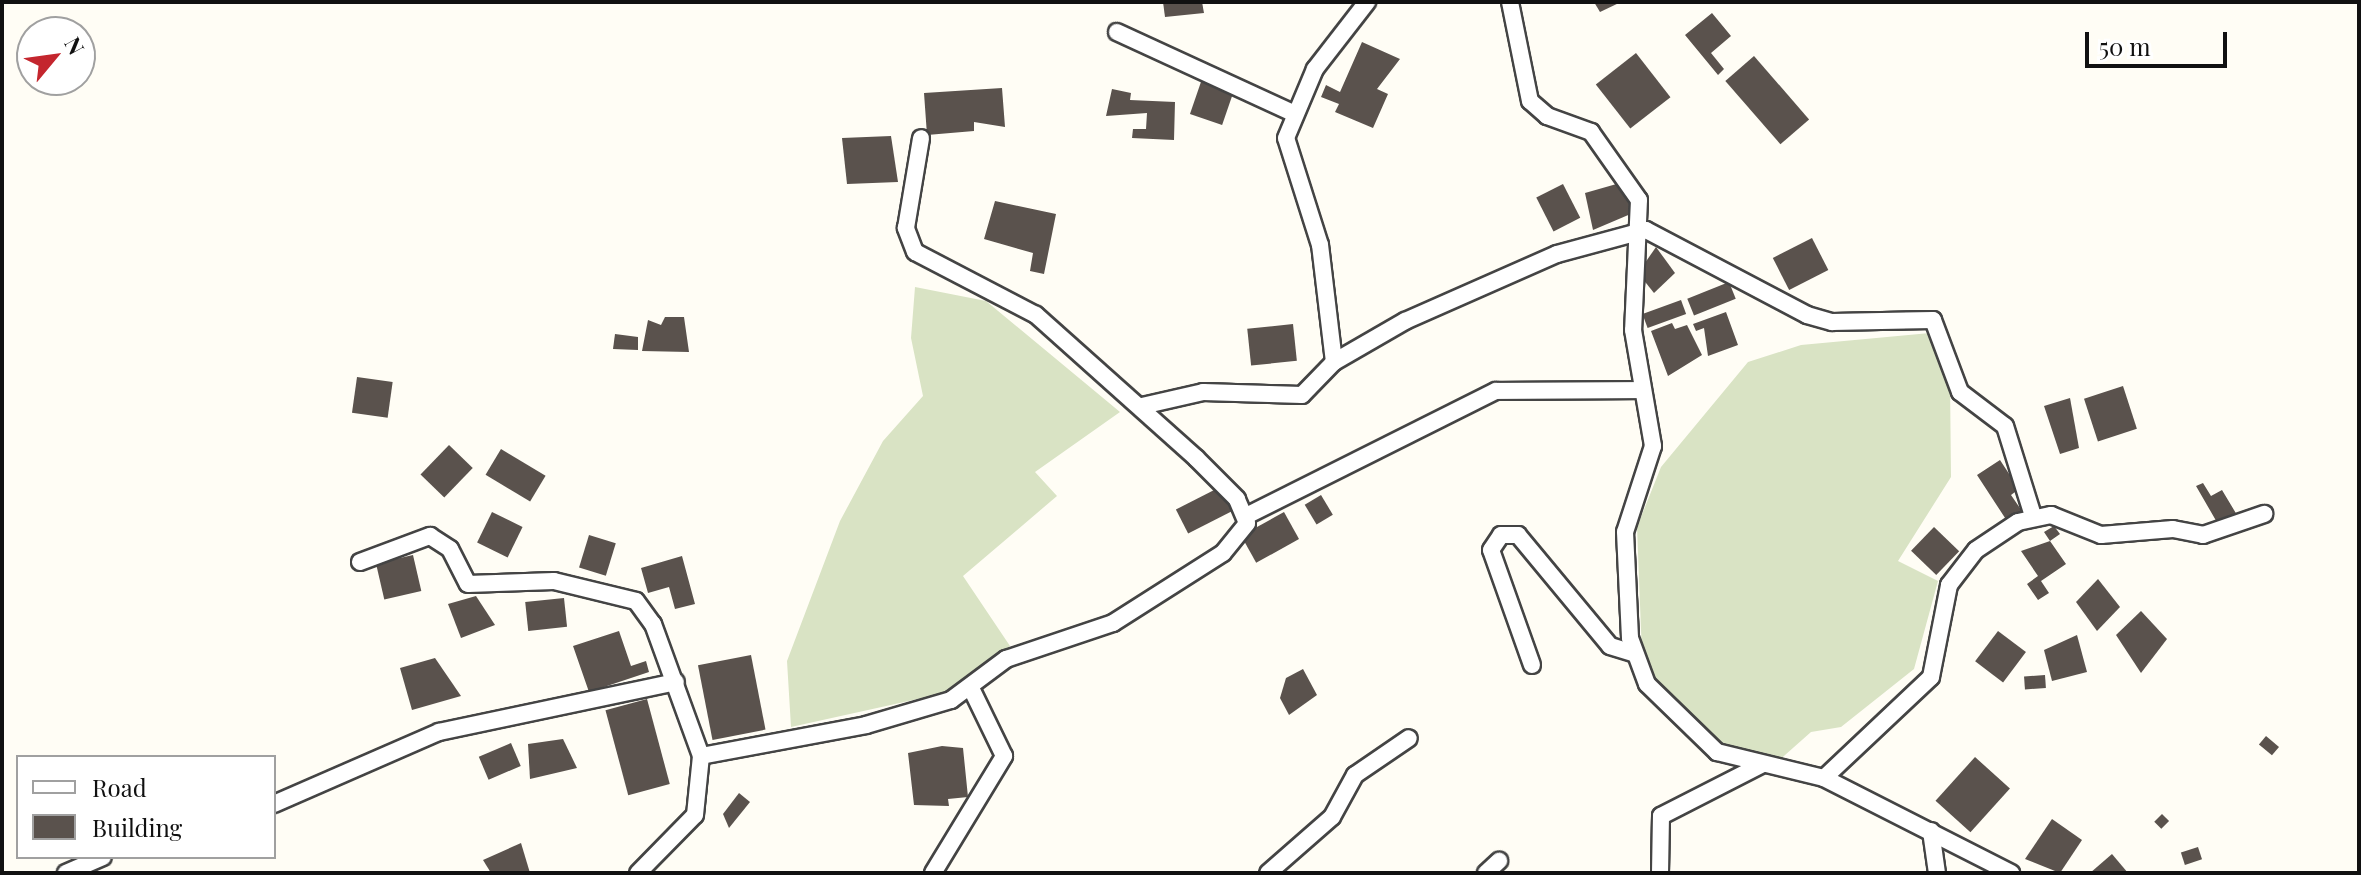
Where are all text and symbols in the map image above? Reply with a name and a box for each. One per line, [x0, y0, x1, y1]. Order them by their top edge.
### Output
north arrow [16, 16, 96, 96]
scale bar [2089, 16, 2231, 66]
text: 50 m [2099, 30, 2151, 62]
text: N [58, 31, 92, 60]
legend [16, 755, 276, 859]
text: Road [92, 771, 147, 803]
text: Building [92, 811, 182, 843]

